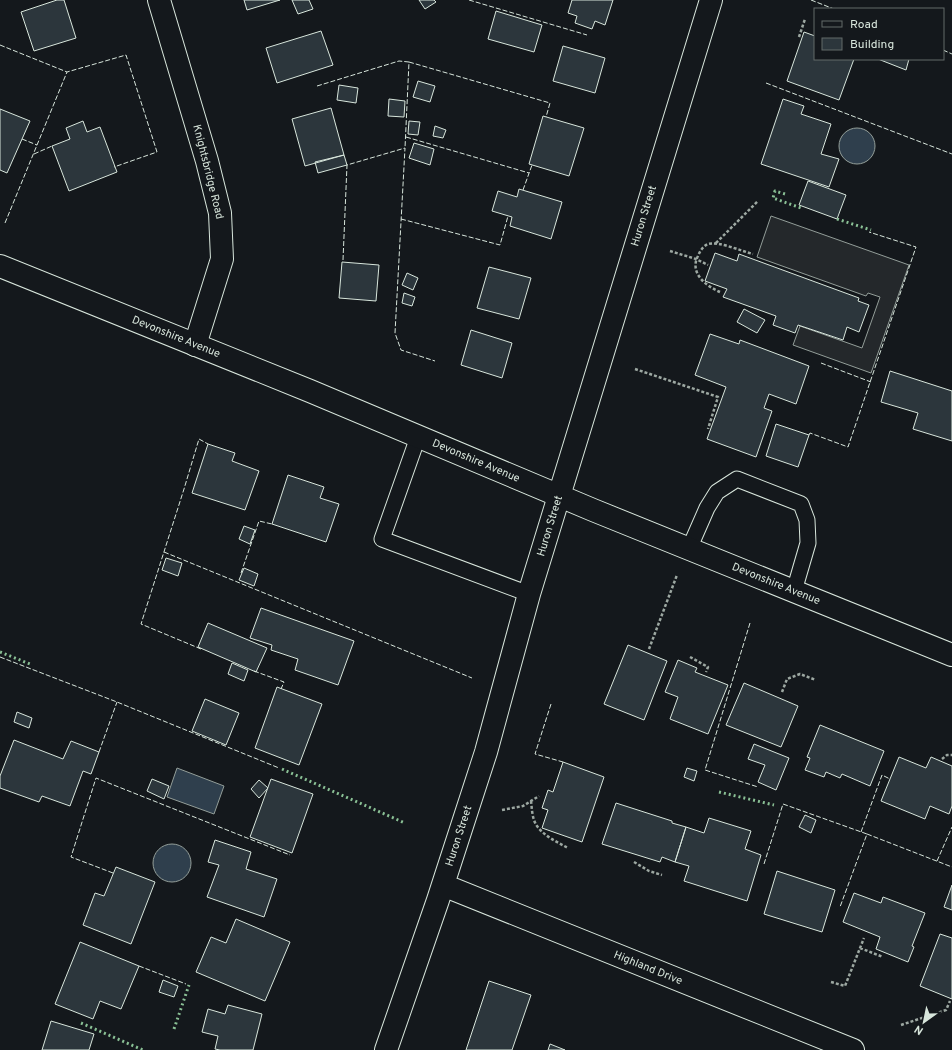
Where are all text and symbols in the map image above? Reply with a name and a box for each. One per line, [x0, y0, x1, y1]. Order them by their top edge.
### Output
legend [814, 8, 944, 60]
text: Road [850, 17, 878, 33]
text: Building [850, 37, 894, 53]
street label: Knightsbridge Road [189, 123, 227, 221]
street label: Huron Street [628, 184, 660, 248]
street label: Devonshire Avenue [130, 313, 222, 361]
street label: Devonshire Avenue [430, 436, 522, 486]
street label: Huron Street [534, 494, 566, 558]
street label: Devonshire Avenue [730, 560, 822, 608]
street label: Huron Street [443, 804, 475, 868]
street label: Highland Drive [612, 948, 684, 988]
north arrow [904, 1002, 944, 1042]
text: N [912, 1022, 926, 1038]

